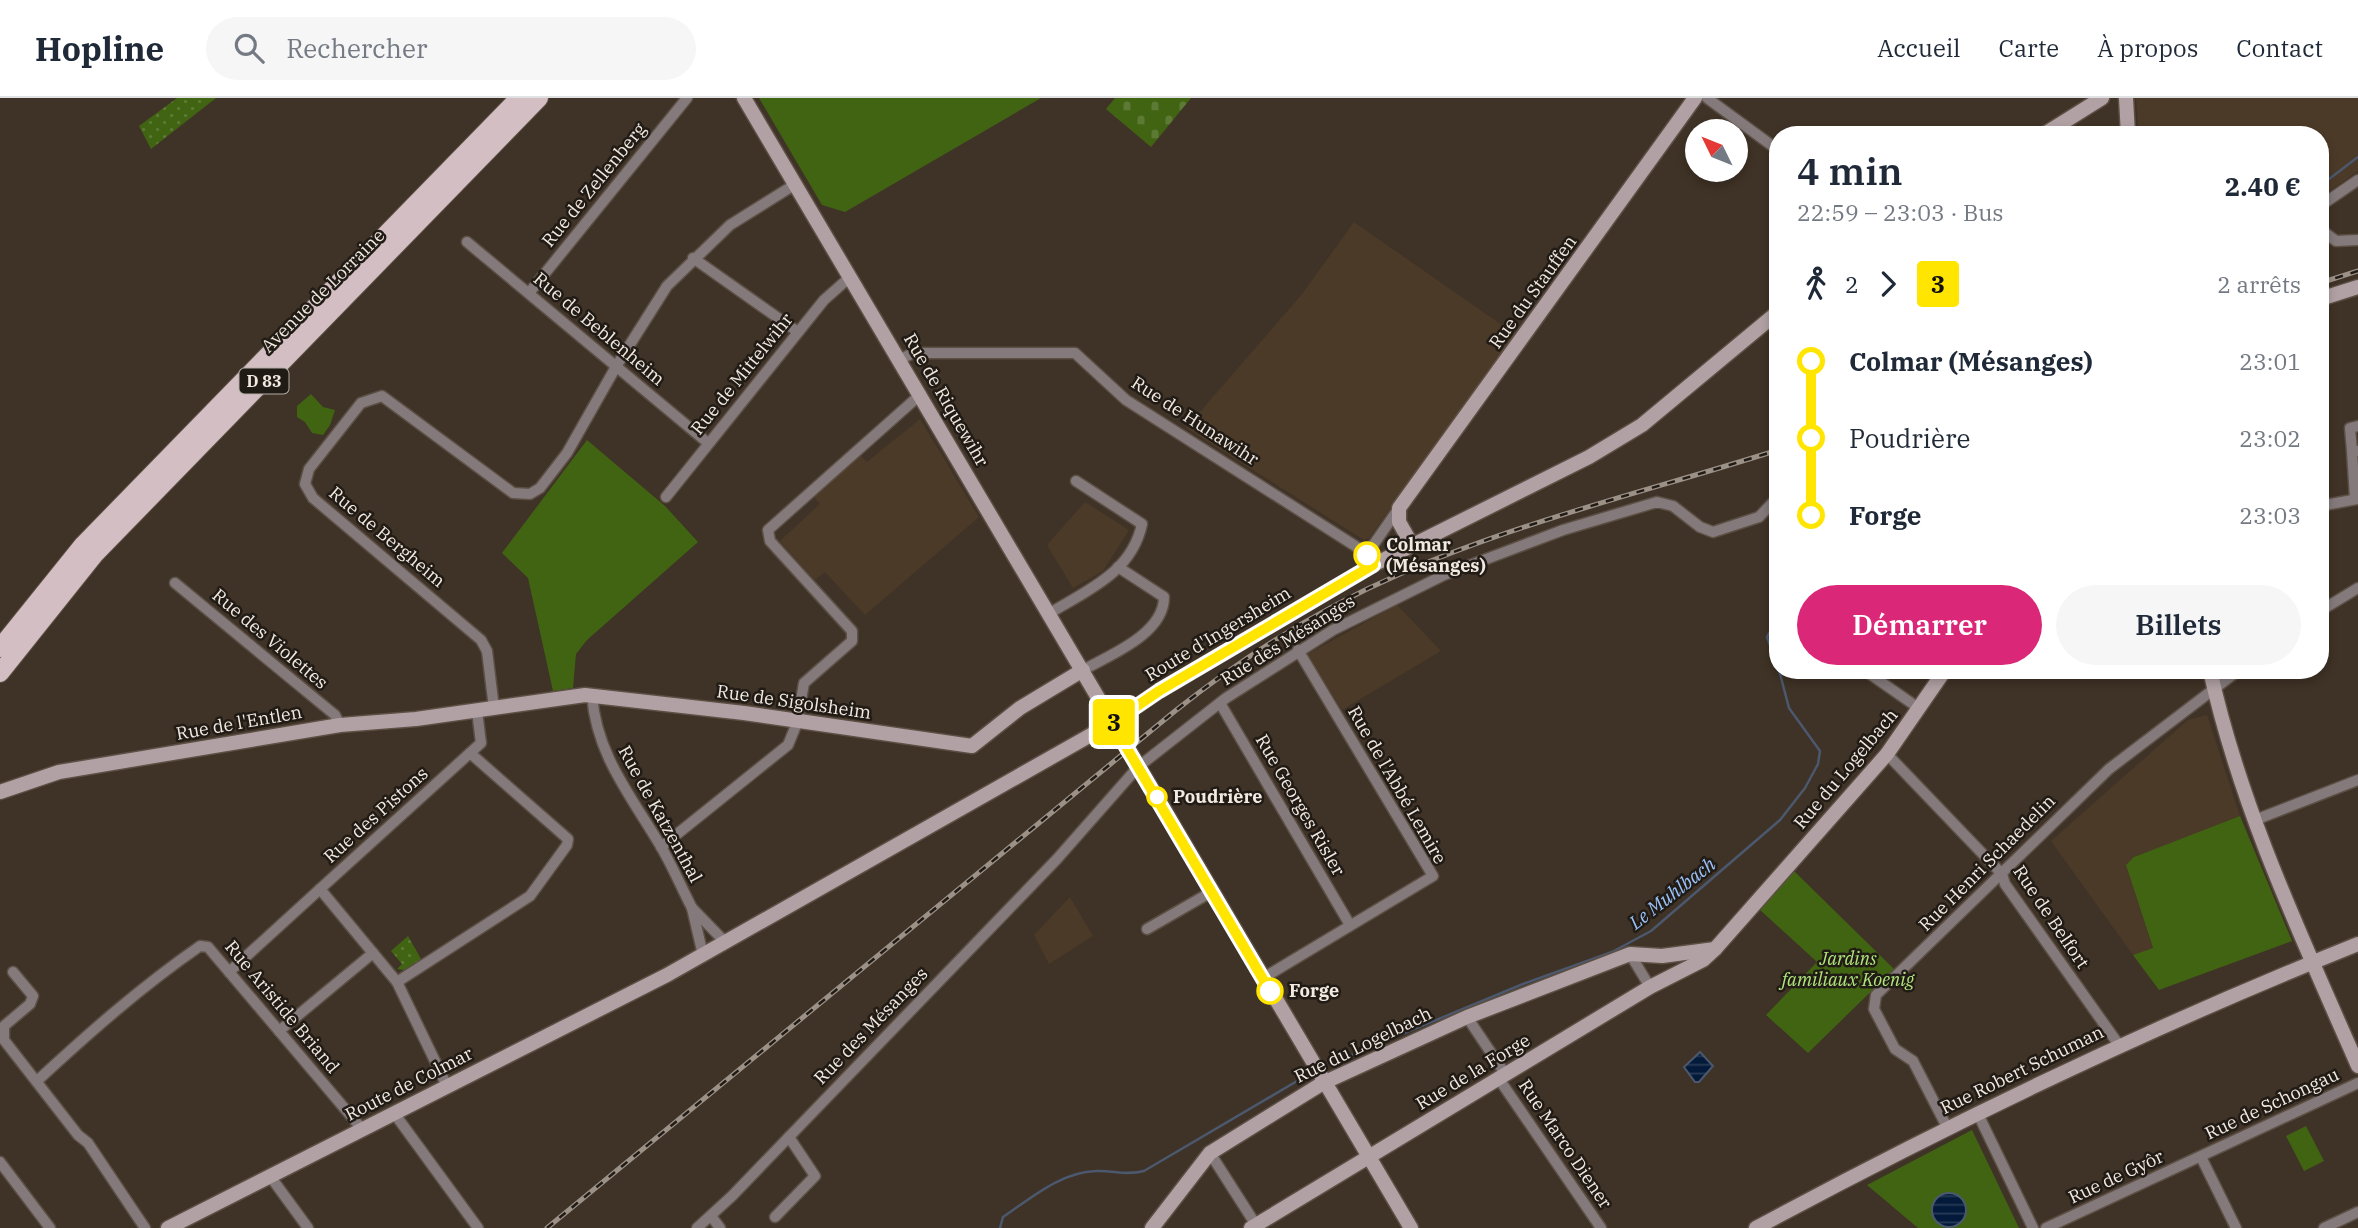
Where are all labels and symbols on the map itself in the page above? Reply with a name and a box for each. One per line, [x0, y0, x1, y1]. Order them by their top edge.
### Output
street label: Rue de Zellenberg [537, 118, 651, 251]
north arrow [1685, 119, 1748, 182]
street label: Avenue de Lorraine [256, 224, 389, 357]
street label: Rue du Stauffen [1484, 231, 1581, 353]
street label: Rue de Beblenheim [529, 267, 670, 390]
street label: Rue de Mittelwihr [686, 308, 798, 439]
street label: Rue de Riquewihr [899, 329, 994, 470]
road number: D 83 [240, 368, 288, 394]
street label: Rue de Hunawihr [1127, 371, 1263, 470]
street label: Rue de Bergheim [324, 481, 450, 592]
place label: Colmar (Mésanges) [1386, 533, 1486, 577]
marker: Colmar (Mésanges) [1354, 542, 1380, 568]
street label: Route d'Ingersheim [1141, 581, 1295, 686]
street label: Rue des Violettes [208, 584, 333, 694]
street label: Rue des Mésanges [1216, 589, 1359, 690]
street label: Rue de Sigolsheim [715, 679, 873, 724]
line badge: 3 [1091, 699, 1137, 745]
street label: Rue de l'Entlen [174, 700, 304, 745]
street label: Rue de l'Abbé Lemire [1343, 702, 1452, 868]
street label: Rue du Logelbach [1789, 704, 1903, 834]
street label: Rue Georges Risler [1251, 730, 1350, 880]
street label: Rue de Katzenthal [613, 741, 708, 886]
street label: Rue des Pistons [319, 762, 433, 868]
place label: Poudrière [1173, 785, 1262, 808]
marker: Poudrière [1147, 787, 1167, 807]
street label: Rue Henri Schaedelin [1913, 789, 2060, 936]
water label: Le Muhlbach [1623, 851, 1720, 935]
street label: Rue de Belfort [2008, 861, 2094, 973]
street label: Rue Aristide Briand [220, 936, 345, 1078]
park label: Jardins familiaux Koenig [1778, 947, 1915, 991]
street label: Rue des Mésanges [809, 962, 932, 1089]
marker: Forge [1257, 978, 1283, 1004]
place label: Forge [1289, 979, 1339, 1002]
street label: Rue du Logelbach [1290, 1001, 1435, 1088]
street label: Rue Robert Schuman [1936, 1020, 2107, 1119]
street label: Rue de la Forge [1411, 1028, 1534, 1115]
street label: Route de Colmar [341, 1042, 476, 1126]
street label: Rue de Schongau [2201, 1062, 2342, 1145]
street label: Rue Marco Diener [1514, 1075, 1617, 1213]
street label: Rue de Gyôr [2065, 1145, 2167, 1209]

